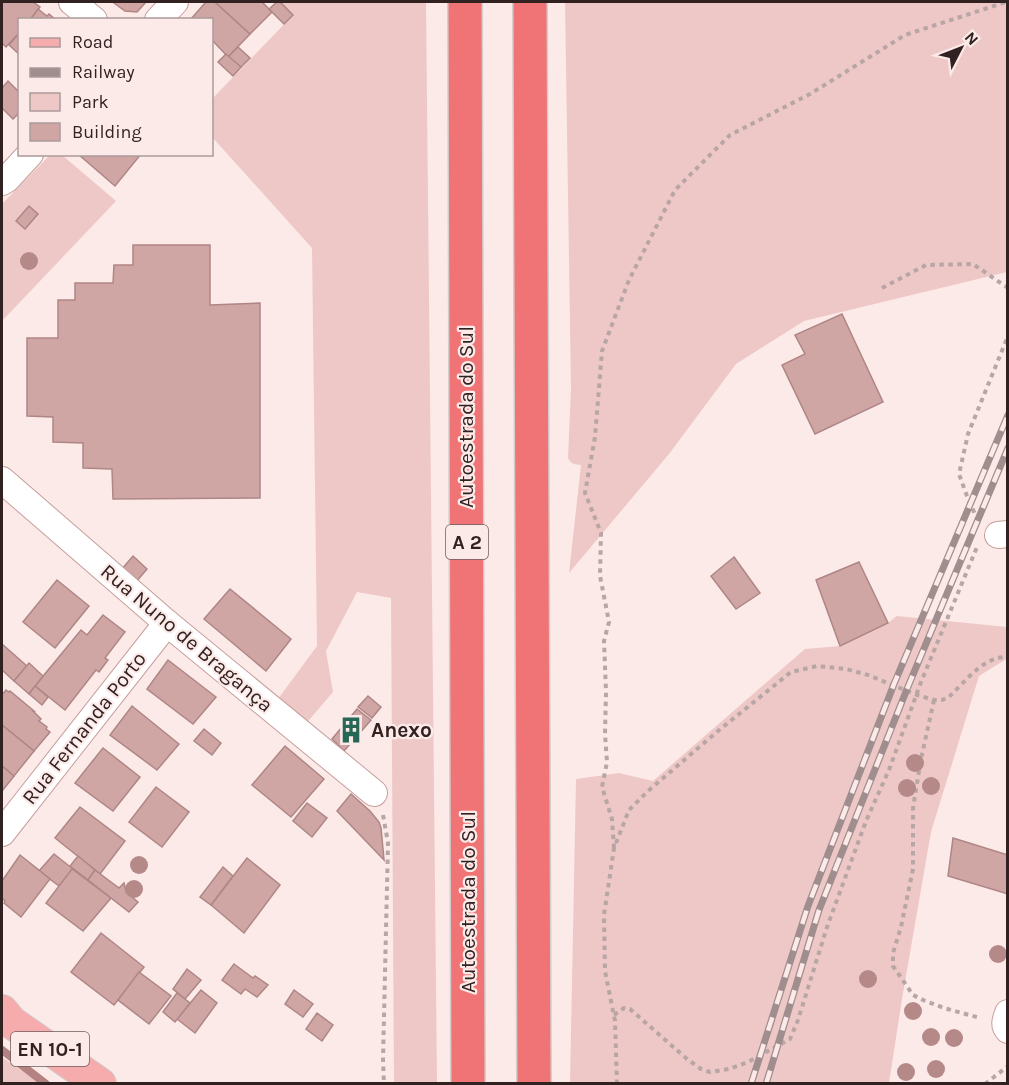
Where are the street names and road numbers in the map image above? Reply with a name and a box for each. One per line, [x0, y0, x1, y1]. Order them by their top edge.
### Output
street label: Autoestrada do Sul [454, 326, 478, 508]
road number: A 2 [446, 525, 488, 559]
street label: Rua Nuno de Bragança [96, 559, 278, 717]
street label: Rua Fernanda Porto [17, 647, 151, 809]
street label: Autoestrada do Sul [456, 811, 480, 993]
road number: EN 10-1 [11, 1032, 89, 1066]

